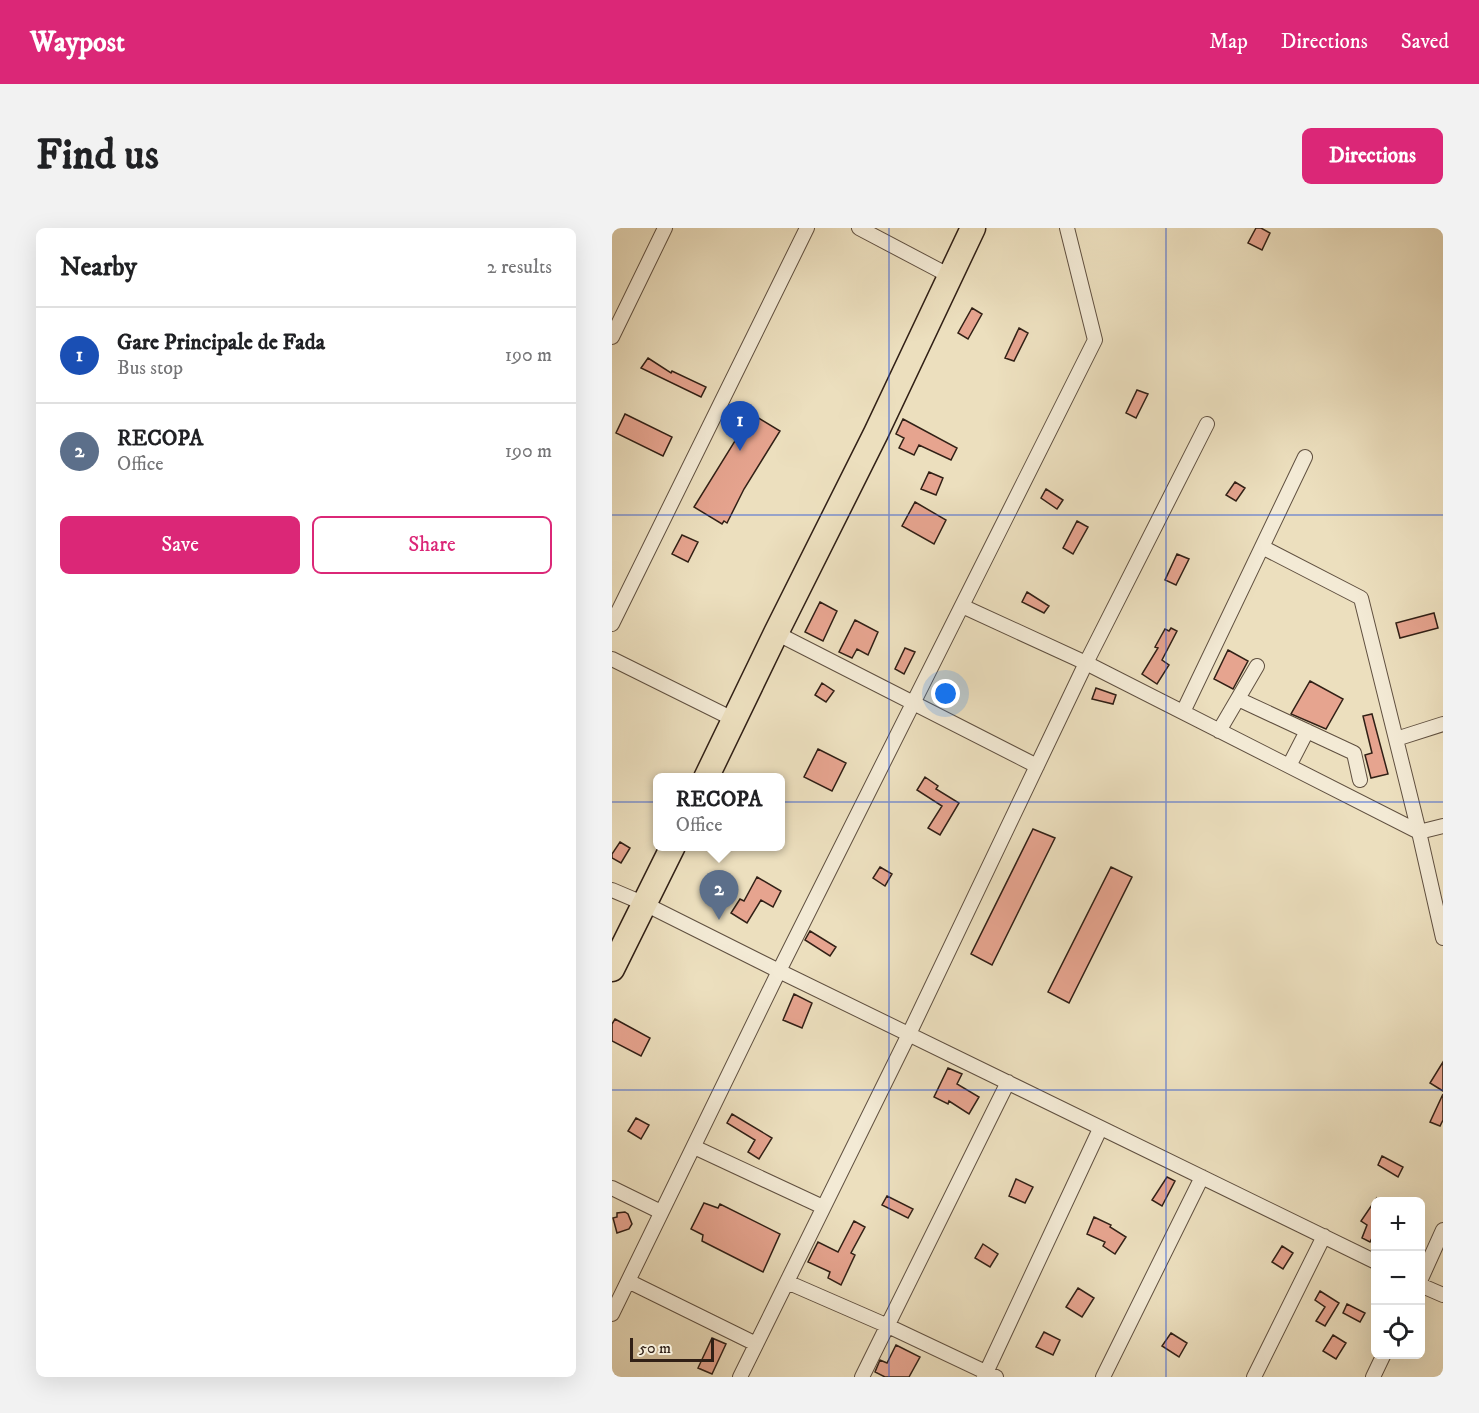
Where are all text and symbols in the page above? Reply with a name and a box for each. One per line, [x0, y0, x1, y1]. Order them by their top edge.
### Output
text: Waypost [30, 25, 125, 60]
text: Map [1209, 29, 1248, 55]
text: Directions [1281, 29, 1368, 55]
text: Saved [1401, 29, 1449, 55]
button: Directions [1302, 128, 1443, 184]
text: Find us [36, 130, 159, 182]
text: Nearby [60, 251, 137, 284]
text: 2 results [487, 255, 552, 280]
text: Gare Principale de Fada [117, 329, 325, 356]
text: 1 [76, 343, 83, 368]
text: 190 m [505, 343, 552, 368]
text: Bus stop [117, 356, 183, 381]
pin: 1 [720, 402, 760, 451]
text: RECOPA [117, 425, 203, 452]
text: 2 [75, 439, 84, 464]
text: 190 m [505, 439, 552, 464]
text: Office [117, 452, 164, 477]
button: Save [60, 516, 300, 574]
button: Share [312, 516, 552, 574]
your location [931, 679, 960, 708]
popup [653, 773, 785, 851]
text: RECOPA [676, 786, 762, 813]
text: Office [676, 813, 722, 838]
pin: 2 [700, 870, 738, 920]
map controls [1371, 1197, 1425, 1359]
button: + [1371, 1197, 1425, 1251]
button: − [1371, 1251, 1425, 1305]
button: locate [1371, 1305, 1425, 1359]
scale bar [630, 1335, 714, 1362]
text: 50 m [639, 1338, 671, 1358]

